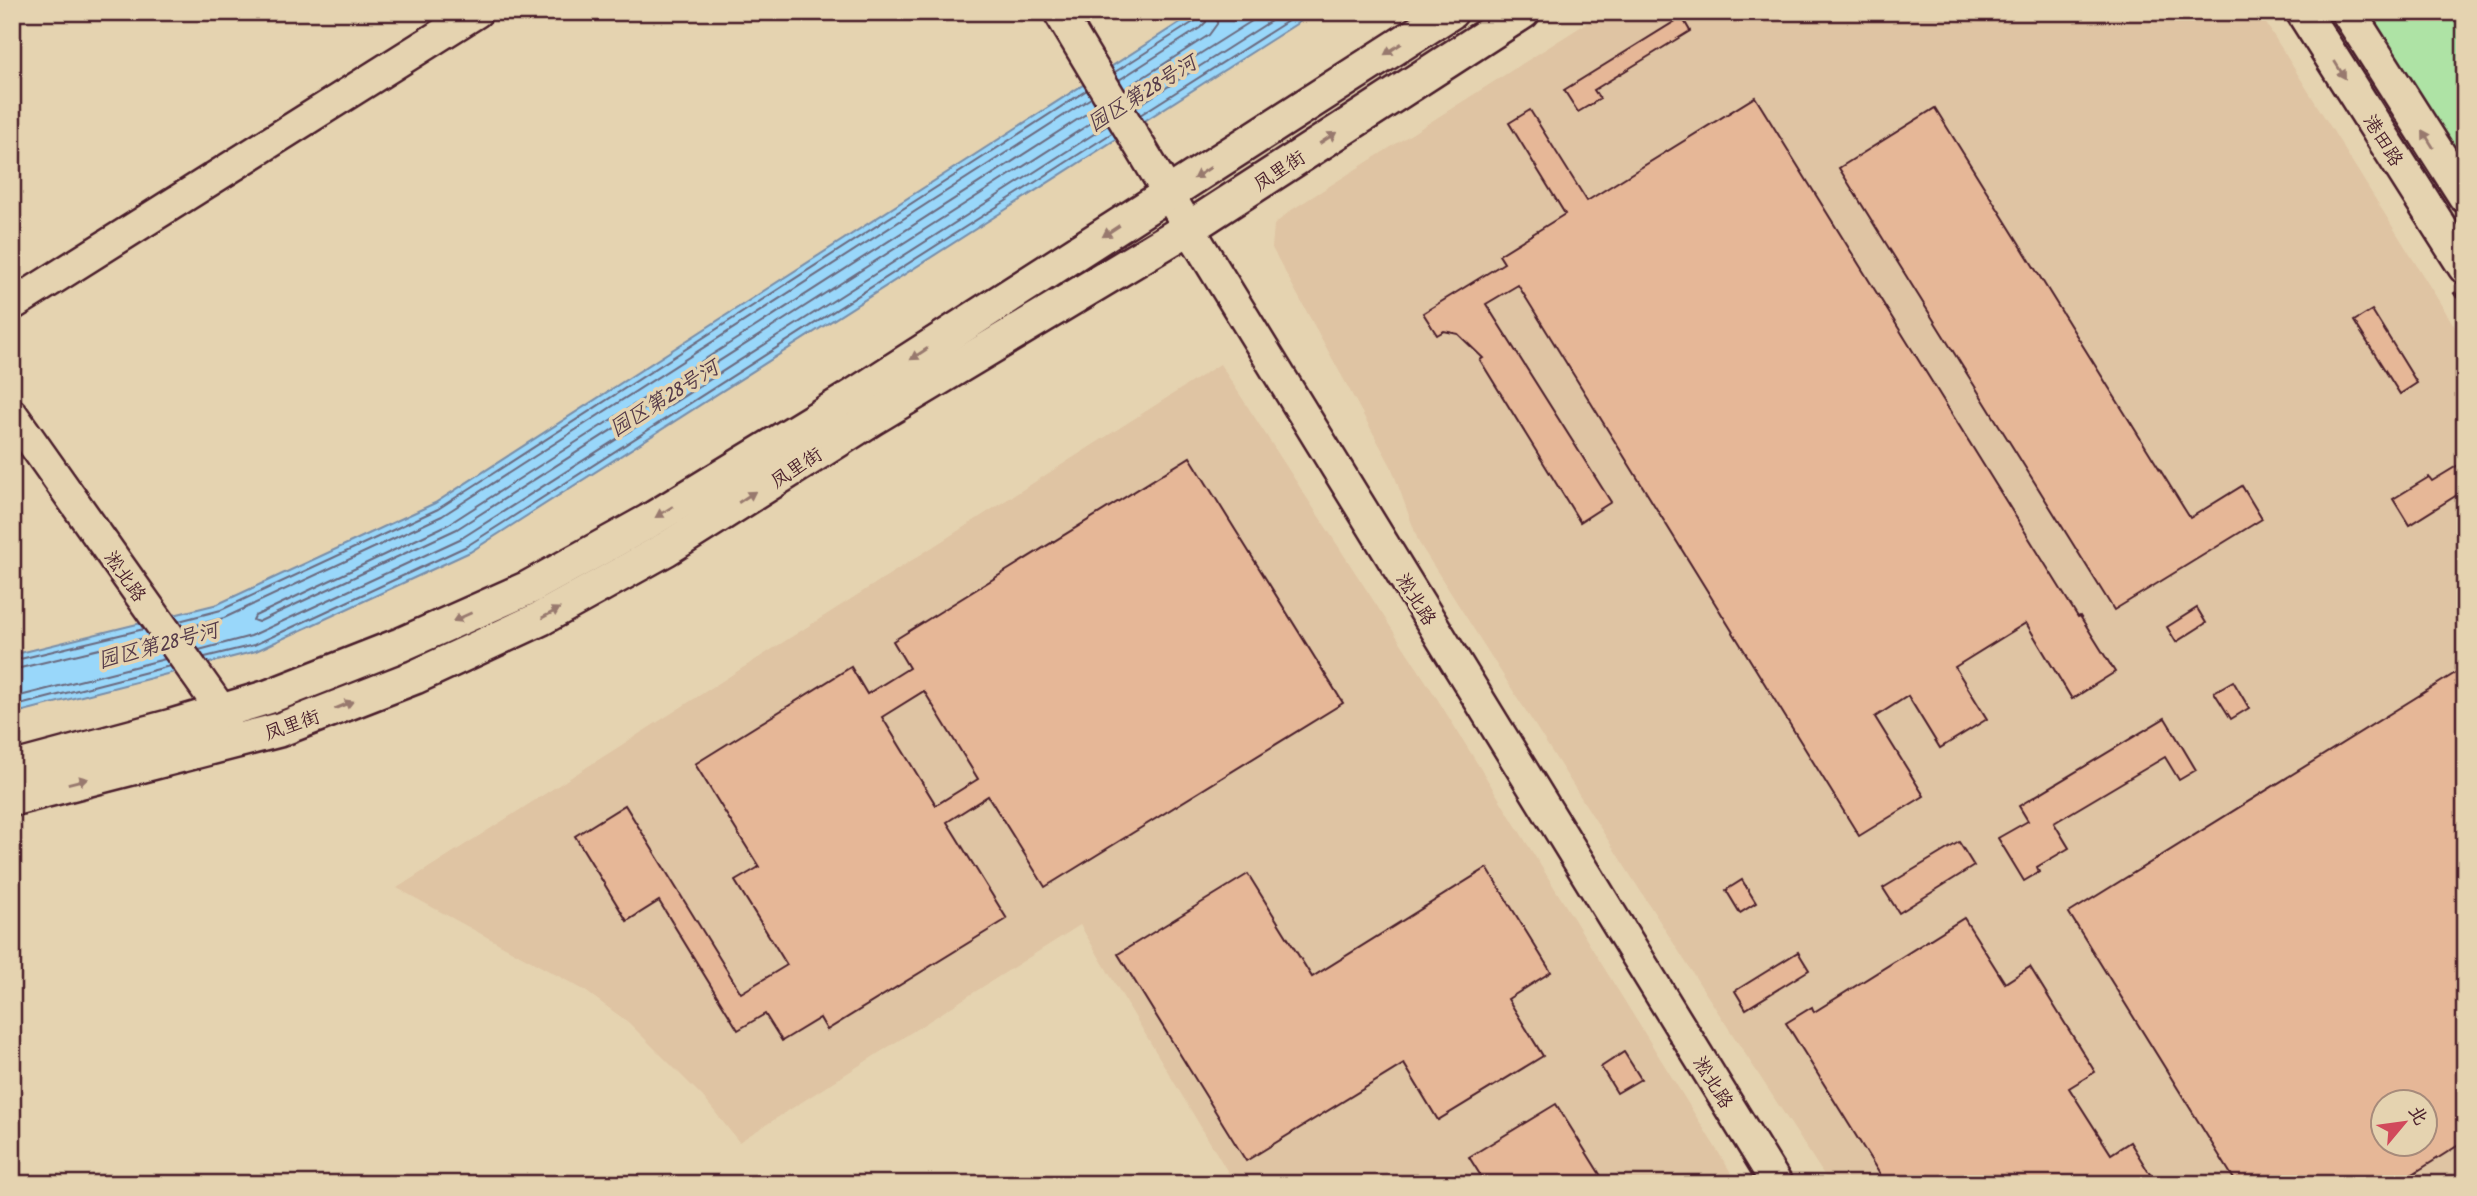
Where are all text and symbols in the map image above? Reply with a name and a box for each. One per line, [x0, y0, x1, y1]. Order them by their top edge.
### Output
one-way arrow [1384, 43, 1403, 56]
water label: 园区第28号河 [1082, 46, 1205, 138]
one-way arrow [2333, 60, 2346, 80]
street label: 港田路 [2358, 109, 2410, 171]
one-way arrow [2422, 129, 2435, 148]
one-way arrow [1319, 131, 1338, 144]
street label: 凤里街 [1248, 144, 1310, 196]
one-way arrow [1192, 166, 1212, 179]
one-way arrow [1101, 225, 1121, 238]
one-way arrow [910, 347, 929, 360]
water label: 园区第28号河 [604, 351, 727, 443]
street label: 凤里街 [765, 441, 827, 493]
one-way arrow [738, 491, 757, 504]
one-way arrow [654, 506, 673, 519]
street label: 淞北路 [99, 545, 153, 607]
street label: 淞北路 [1391, 568, 1443, 630]
one-way arrow [542, 607, 561, 619]
one-way arrow [452, 611, 472, 623]
water label: 园区第28号河 [94, 614, 224, 675]
one-way arrow [333, 699, 354, 710]
street label: 凤里街 [261, 702, 323, 746]
one-way arrow [67, 775, 89, 786]
street label: 淞北路 [1688, 1051, 1740, 1113]
north arrow [2368, 1088, 2438, 1158]
text: 北 [2403, 1100, 2435, 1129]

